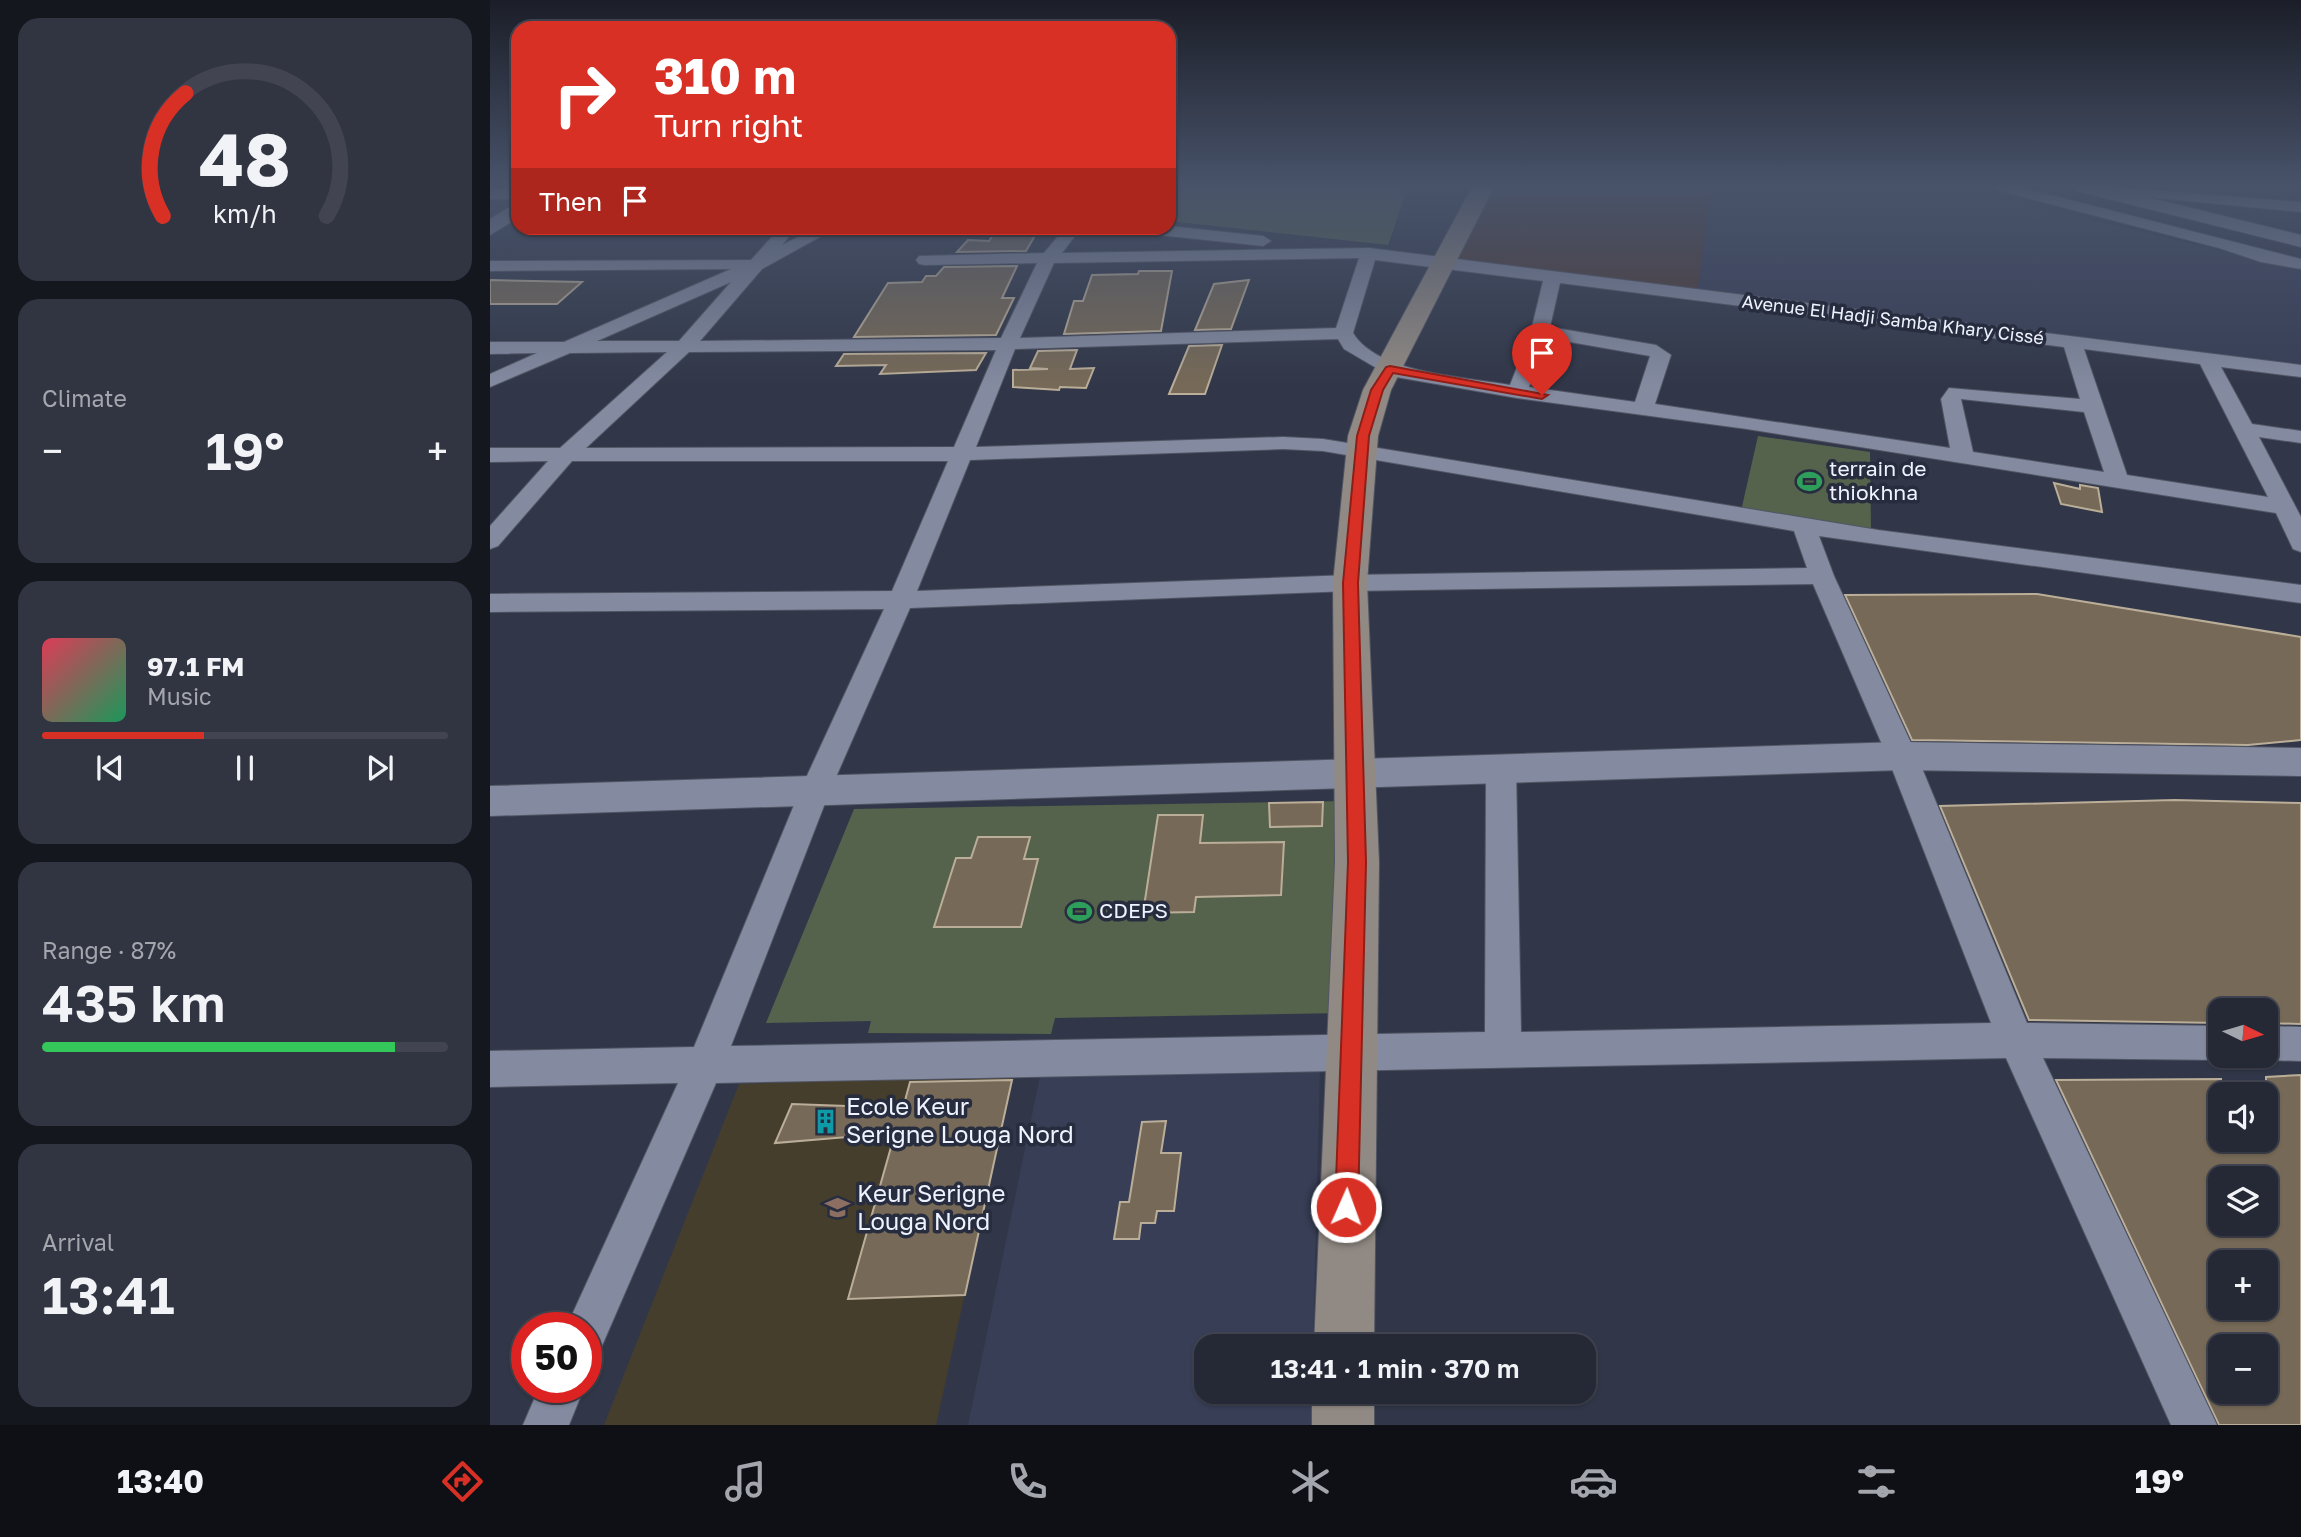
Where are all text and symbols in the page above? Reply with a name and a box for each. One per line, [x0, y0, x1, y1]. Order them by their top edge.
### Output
text: 310 m [654, 46, 796, 105]
icon: right [539, 49, 630, 140]
text: Turn right [654, 106, 803, 144]
text: 48 [199, 115, 291, 202]
icon: arrive [616, 182, 654, 220]
text: Then [539, 186, 602, 217]
text: km/h [213, 198, 277, 229]
street label: Avenue El Hadji Samba Khary Cissé [1741, 290, 2045, 348]
pin [1512, 323, 1572, 395]
icon: arrive [1523, 334, 1561, 372]
text: Climate [42, 384, 127, 412]
text: 19° [206, 419, 284, 481]
text: − [42, 428, 63, 473]
text: + [427, 428, 448, 473]
place label: terrain de thiokhna [1829, 455, 1927, 505]
sports icon: terrain de thiokhna [1795, 467, 1823, 495]
text: 97.1 FM [147, 651, 245, 682]
text: Music [147, 682, 212, 710]
icon: previous [91, 749, 129, 787]
icon: pause [226, 749, 264, 787]
icon: next [361, 749, 399, 787]
sports icon: CDEPS [1065, 897, 1093, 925]
place label: CDEPS [1099, 897, 1168, 923]
text: Range · 87% [42, 936, 176, 964]
text: 435 km [42, 971, 226, 1033]
north arrow [2208, 998, 2278, 1068]
map controls [2208, 998, 2278, 1404]
button: sound [2208, 1082, 2278, 1152]
place label: Ecole Keur Serigne Louga Nord [846, 1091, 1074, 1148]
building icon: Ecole Keur Serigne Louga Nord [812, 1107, 840, 1135]
button: layers [2208, 1166, 2278, 1236]
position arrow [1309, 1170, 1383, 1244]
place label: Keur Serigne Louga Nord [857, 1178, 1005, 1235]
school or university icon: Keur Serigne Louga Nord [823, 1194, 851, 1222]
text: Arrival [42, 1228, 114, 1256]
button: + [2208, 1250, 2278, 1320]
text: 13:41 [42, 1263, 175, 1325]
speed limit sign: 50 [511, 1312, 602, 1403]
button: − [2208, 1334, 2278, 1404]
text: 13:41 · 1 min · 370 m [1270, 1353, 1520, 1384]
icon: directions [438, 1457, 487, 1506]
icon: music [721, 1457, 770, 1506]
icon: phone [1003, 1457, 1052, 1506]
icon: climate [1286, 1457, 1335, 1506]
icon: car [1569, 1457, 1618, 1506]
icon: filters [1852, 1457, 1901, 1506]
text: 13:40 [117, 1462, 204, 1500]
text: 19° [2135, 1462, 2184, 1500]

